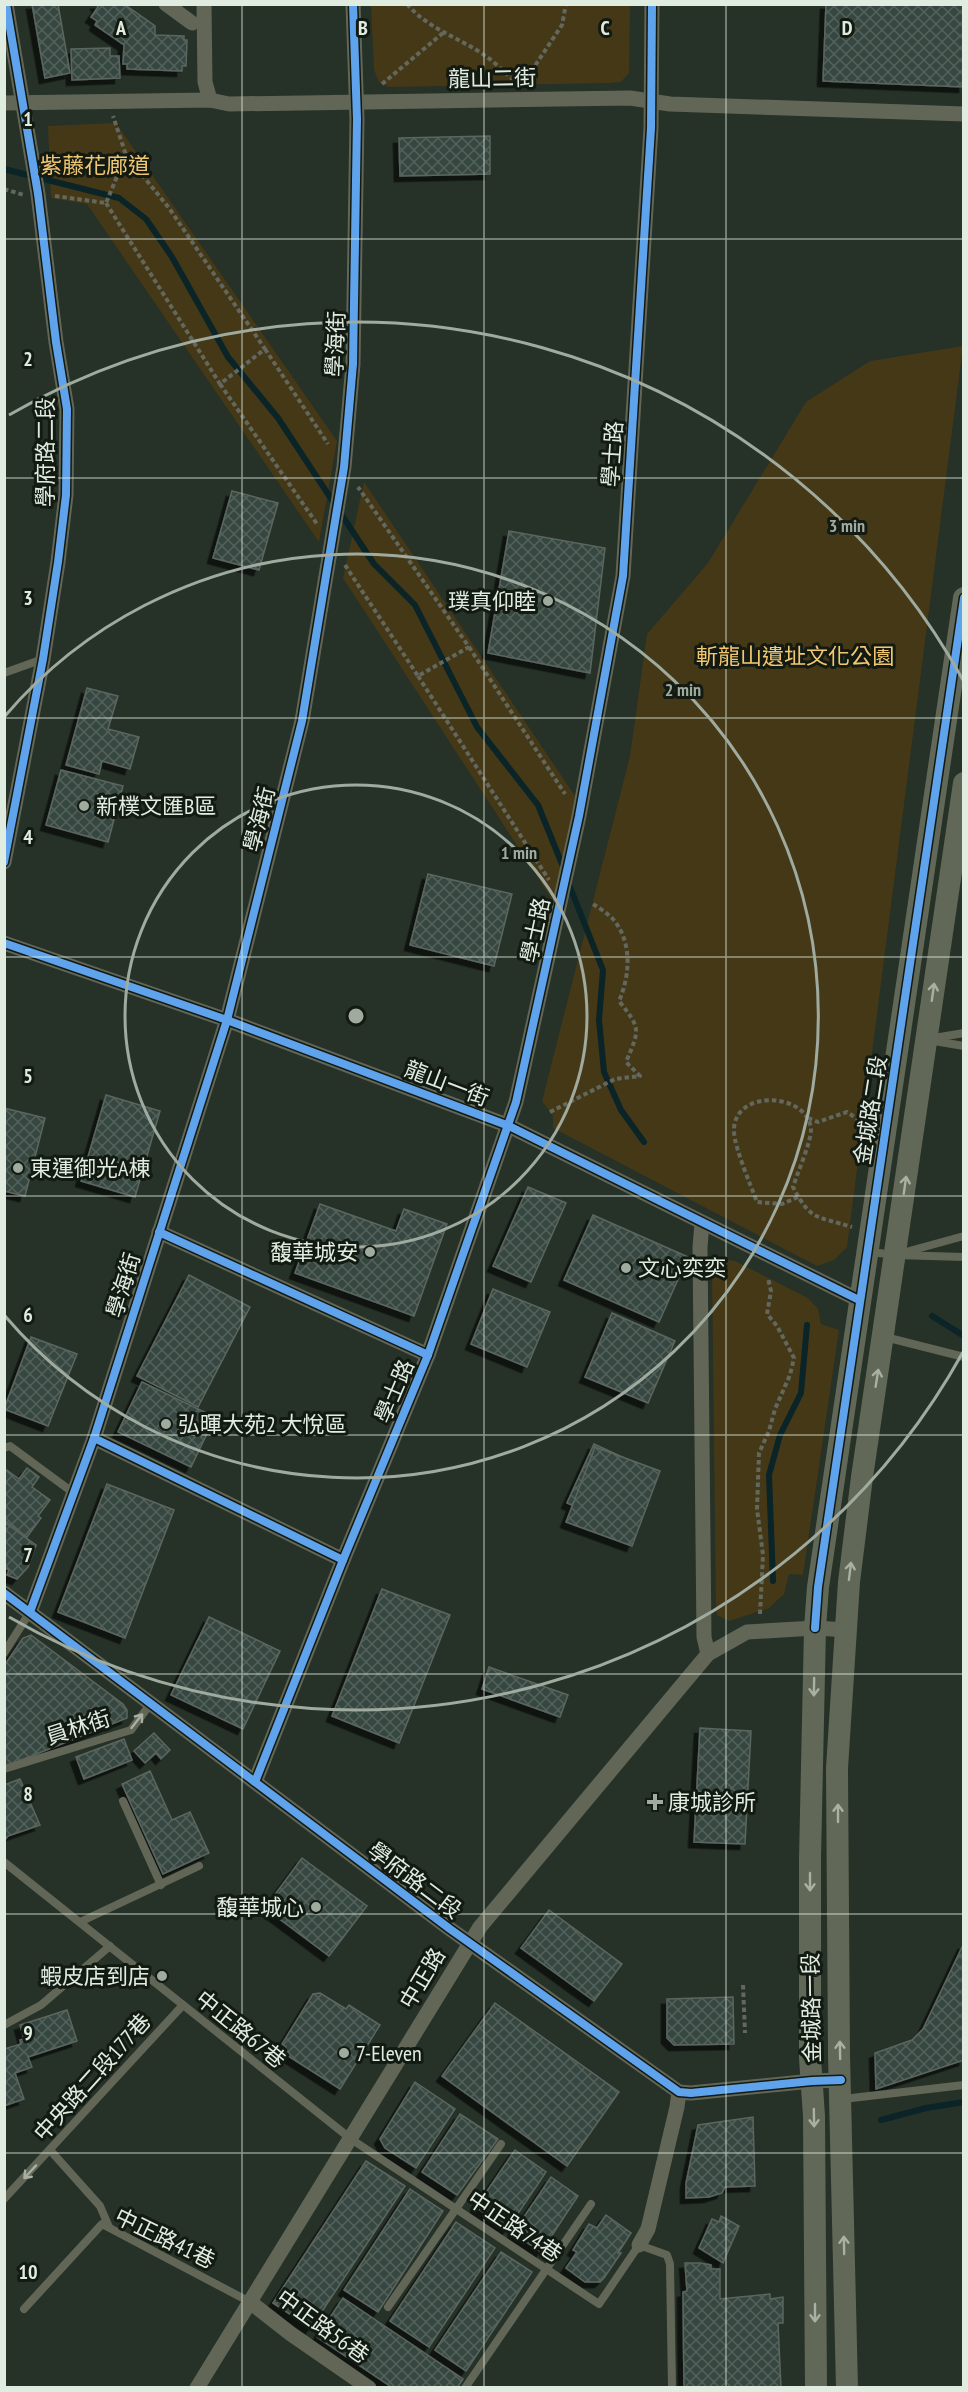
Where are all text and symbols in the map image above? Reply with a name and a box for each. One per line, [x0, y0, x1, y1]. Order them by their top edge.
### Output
text: A [115, 15, 127, 41]
text: B [358, 15, 368, 41]
text: C [600, 15, 610, 41]
text: D [842, 15, 853, 41]
street label: 龍山二街 [448, 63, 536, 93]
text: 1 [23, 106, 33, 132]
park label: 紫藤花廊道 [40, 151, 150, 179]
street label: 學海街 [320, 311, 350, 377]
text: 2 [23, 346, 33, 372]
street label: 學府路二段 [31, 397, 59, 507]
street label: 學士路 [596, 420, 628, 488]
text: 3 min [829, 514, 865, 537]
text: 3 [23, 585, 33, 611]
place label: 璞真仰睦 [448, 587, 536, 615]
marker: 璞真仰睦 [541, 594, 555, 608]
park label: 斬龍山遺址文化公園 [696, 642, 894, 670]
text: 2 min [665, 678, 701, 701]
street label: 學海街 [237, 784, 281, 854]
place label: 新樸文匯B區 [96, 792, 216, 820]
marker: 新樸文匯B區 [77, 799, 91, 813]
text: 4 [23, 824, 33, 850]
text: 1 min [501, 841, 537, 864]
street label: 學士路 [514, 895, 556, 965]
one-way arrow [928, 983, 939, 1003]
centre of rings [346, 1006, 366, 1026]
street label: 金城路二段 [848, 1053, 892, 1167]
street label: 龍山一街 [401, 1054, 493, 1112]
text: 5 [23, 1063, 33, 1089]
place label: 東運御光A棟 [30, 1154, 150, 1182]
marker: 東運御光A棟 [11, 1161, 25, 1175]
one-way arrow [900, 1176, 911, 1196]
place label: 馥華城安 [270, 1238, 358, 1266]
marker: 馥華城安 [363, 1245, 377, 1259]
street label: 學海街 [100, 1249, 146, 1321]
place label: 文心奕奕 [638, 1254, 726, 1282]
marker: 文心奕奕 [619, 1261, 633, 1275]
text: 6 [23, 1302, 33, 1328]
street label: 學士路 [368, 1355, 420, 1427]
one-way arrow [872, 1369, 883, 1389]
place label: 弘暉大苑2 大悅區 [178, 1410, 347, 1438]
marker: 弘暉大苑2 大悅區 [159, 1417, 173, 1431]
text: 7 [23, 1542, 33, 1568]
one-way arrow [845, 1562, 856, 1582]
one-way arrow [808, 1676, 820, 1696]
street label: 員林街 [42, 1703, 114, 1751]
one-way arrow [130, 1714, 143, 1730]
text: 8 [23, 1781, 33, 1807]
place label: 康城診所 [668, 1788, 756, 1816]
marker: 康城診所 [646, 1793, 664, 1811]
one-way arrow [832, 1804, 844, 1824]
street label: 學府路二段 [363, 1836, 467, 1924]
one-way arrow [804, 1871, 816, 1891]
place label: 馥華城心 [216, 1893, 304, 1921]
marker: 馥華城心 [309, 1900, 323, 1914]
street label: 中正路 [393, 1942, 451, 2014]
street label: 金城路一段 [796, 1953, 826, 2063]
place label: 蝦皮店到店 [40, 1962, 150, 1990]
marker: 蝦皮店到店 [155, 1969, 169, 1983]
street label: 中正路67巷 [190, 1984, 292, 2074]
street label: 中央路二段177巷 [27, 2008, 157, 2146]
text: 9 [23, 2020, 33, 2046]
place label: 7-Eleven [356, 2039, 422, 2067]
one-way arrow [834, 2041, 845, 2061]
marker: 7-Eleven [337, 2046, 351, 2060]
one-way arrow [808, 2108, 819, 2128]
one-way arrow [23, 2164, 37, 2179]
street label: 中正路74巷 [462, 2184, 568, 2268]
street label: 中正路41巷 [110, 2202, 220, 2274]
one-way arrow [838, 2236, 849, 2256]
text: 10 [18, 2259, 38, 2285]
street label: 中正路56巷 [271, 2283, 375, 2369]
one-way arrow [809, 2303, 821, 2323]

